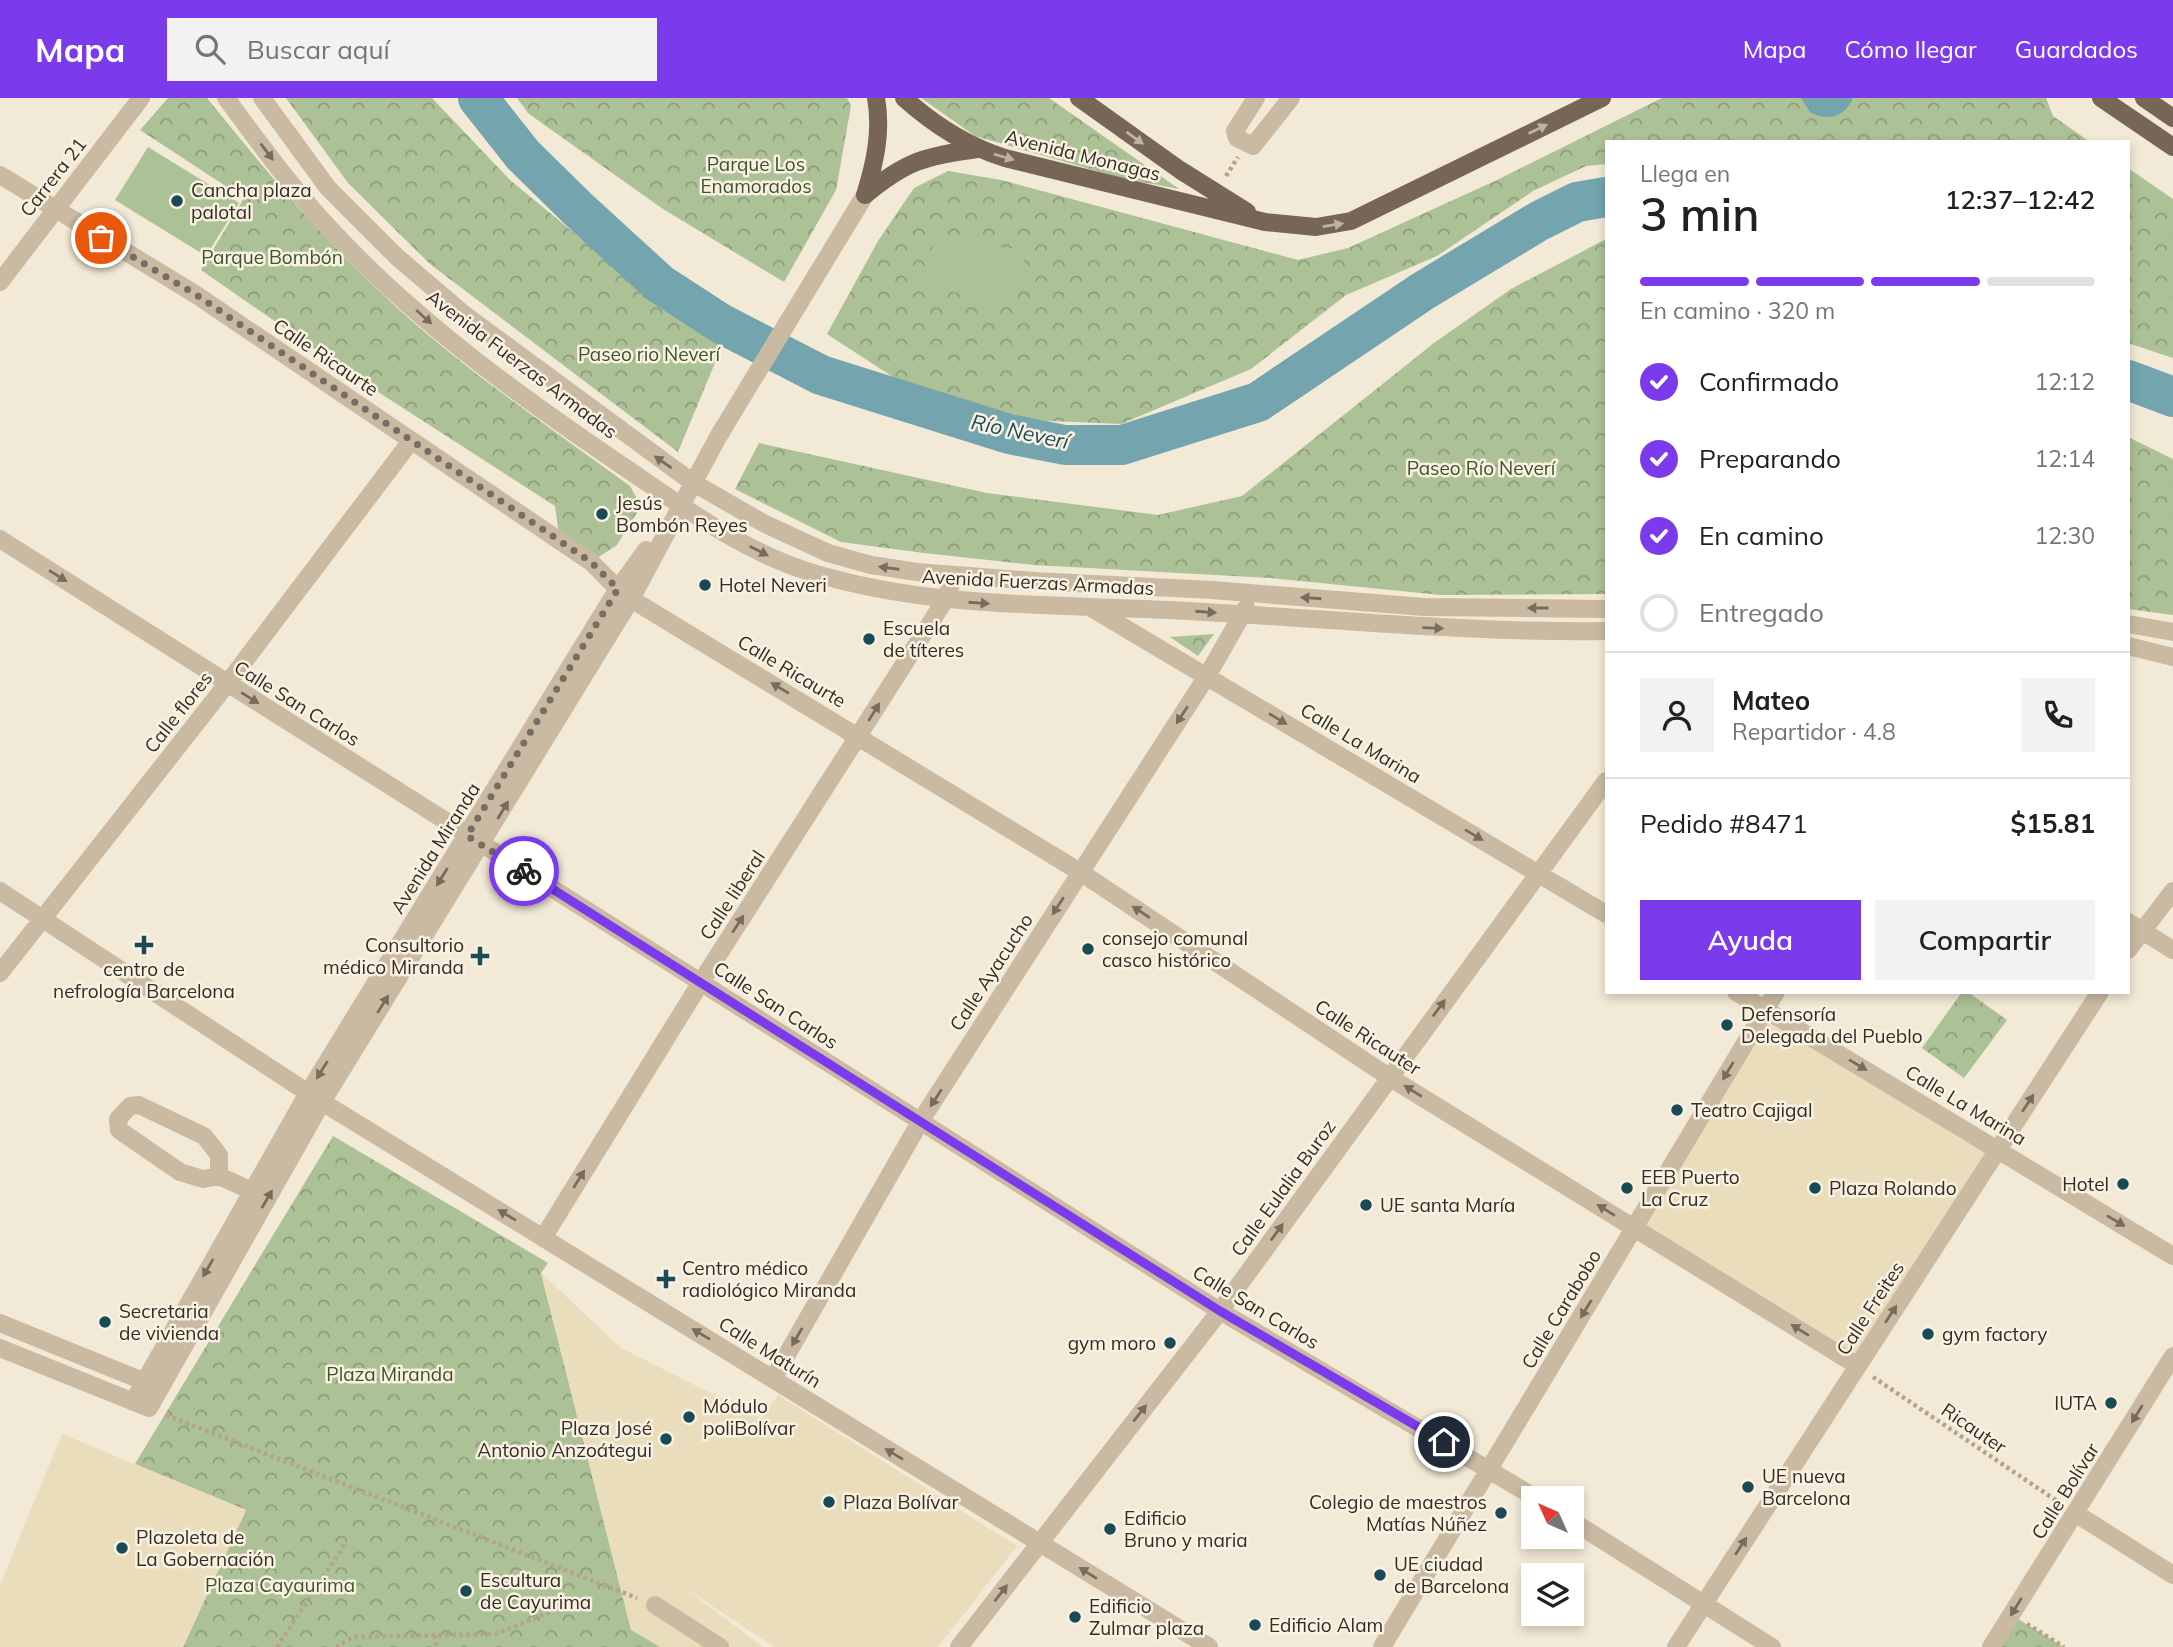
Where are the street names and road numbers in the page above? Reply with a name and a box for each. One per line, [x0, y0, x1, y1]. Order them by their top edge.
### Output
street label: Avenida Monagas [1003, 124, 1163, 186]
street label: Carrera 21 [15, 133, 91, 221]
street label: Avenida Fuerzas Armadas [422, 284, 622, 444]
street label: Calle Ricaurte [269, 313, 383, 401]
street label: Avenida Fuerzas Armadas [921, 564, 1155, 600]
street label: Calle Ricaurte [733, 629, 851, 713]
street label: Calle San Carlos [230, 655, 364, 751]
street label: Calle flores [139, 666, 217, 758]
street label: Calle La Marina [1296, 697, 1426, 789]
street label: Avenida Miranda [385, 778, 485, 918]
street label: Calle liberal [694, 846, 770, 944]
street label: Calle Ayacucho [944, 909, 1038, 1035]
street label: Calle San Carlos [709, 956, 843, 1054]
street label: Calle Ricauter [1310, 994, 1426, 1080]
street label: Calle La Marina [1901, 1059, 2031, 1151]
street label: Calle Eulalia Buroz [1225, 1115, 1341, 1261]
street label: Calle Carabobo [1516, 1245, 1606, 1373]
street label: Calle Freites [1831, 1257, 1909, 1359]
street label: Calle San Carlos [1188, 1260, 1324, 1354]
street label: Calle Maturín [714, 1311, 826, 1393]
street label: Ricauter [1937, 1398, 2011, 1458]
street label: Calle Bolívar [2026, 1438, 2104, 1544]

